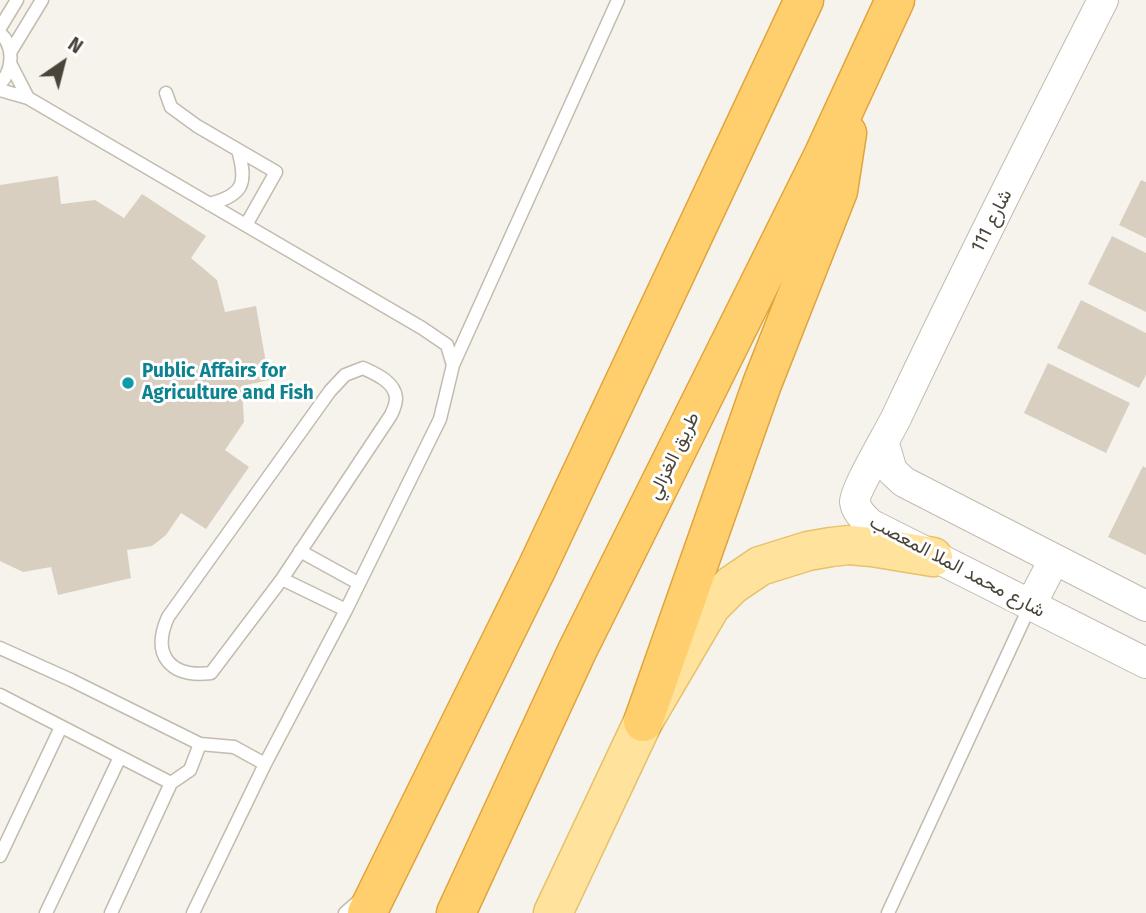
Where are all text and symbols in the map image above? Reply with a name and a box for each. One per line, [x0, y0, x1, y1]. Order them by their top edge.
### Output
north arrow [28, 28, 98, 98]
text: N [64, 32, 87, 58]
street label: شارع 111 [967, 186, 1017, 256]
place label: Public Affairs for Agriculture and Fish [142, 361, 314, 405]
marker: Public Affairs for Agriculture and Fish [120, 375, 136, 391]
street label: طريق الغزالي [643, 409, 705, 503]
street label: شارع محمد الملا المعصب [865, 511, 1049, 623]

